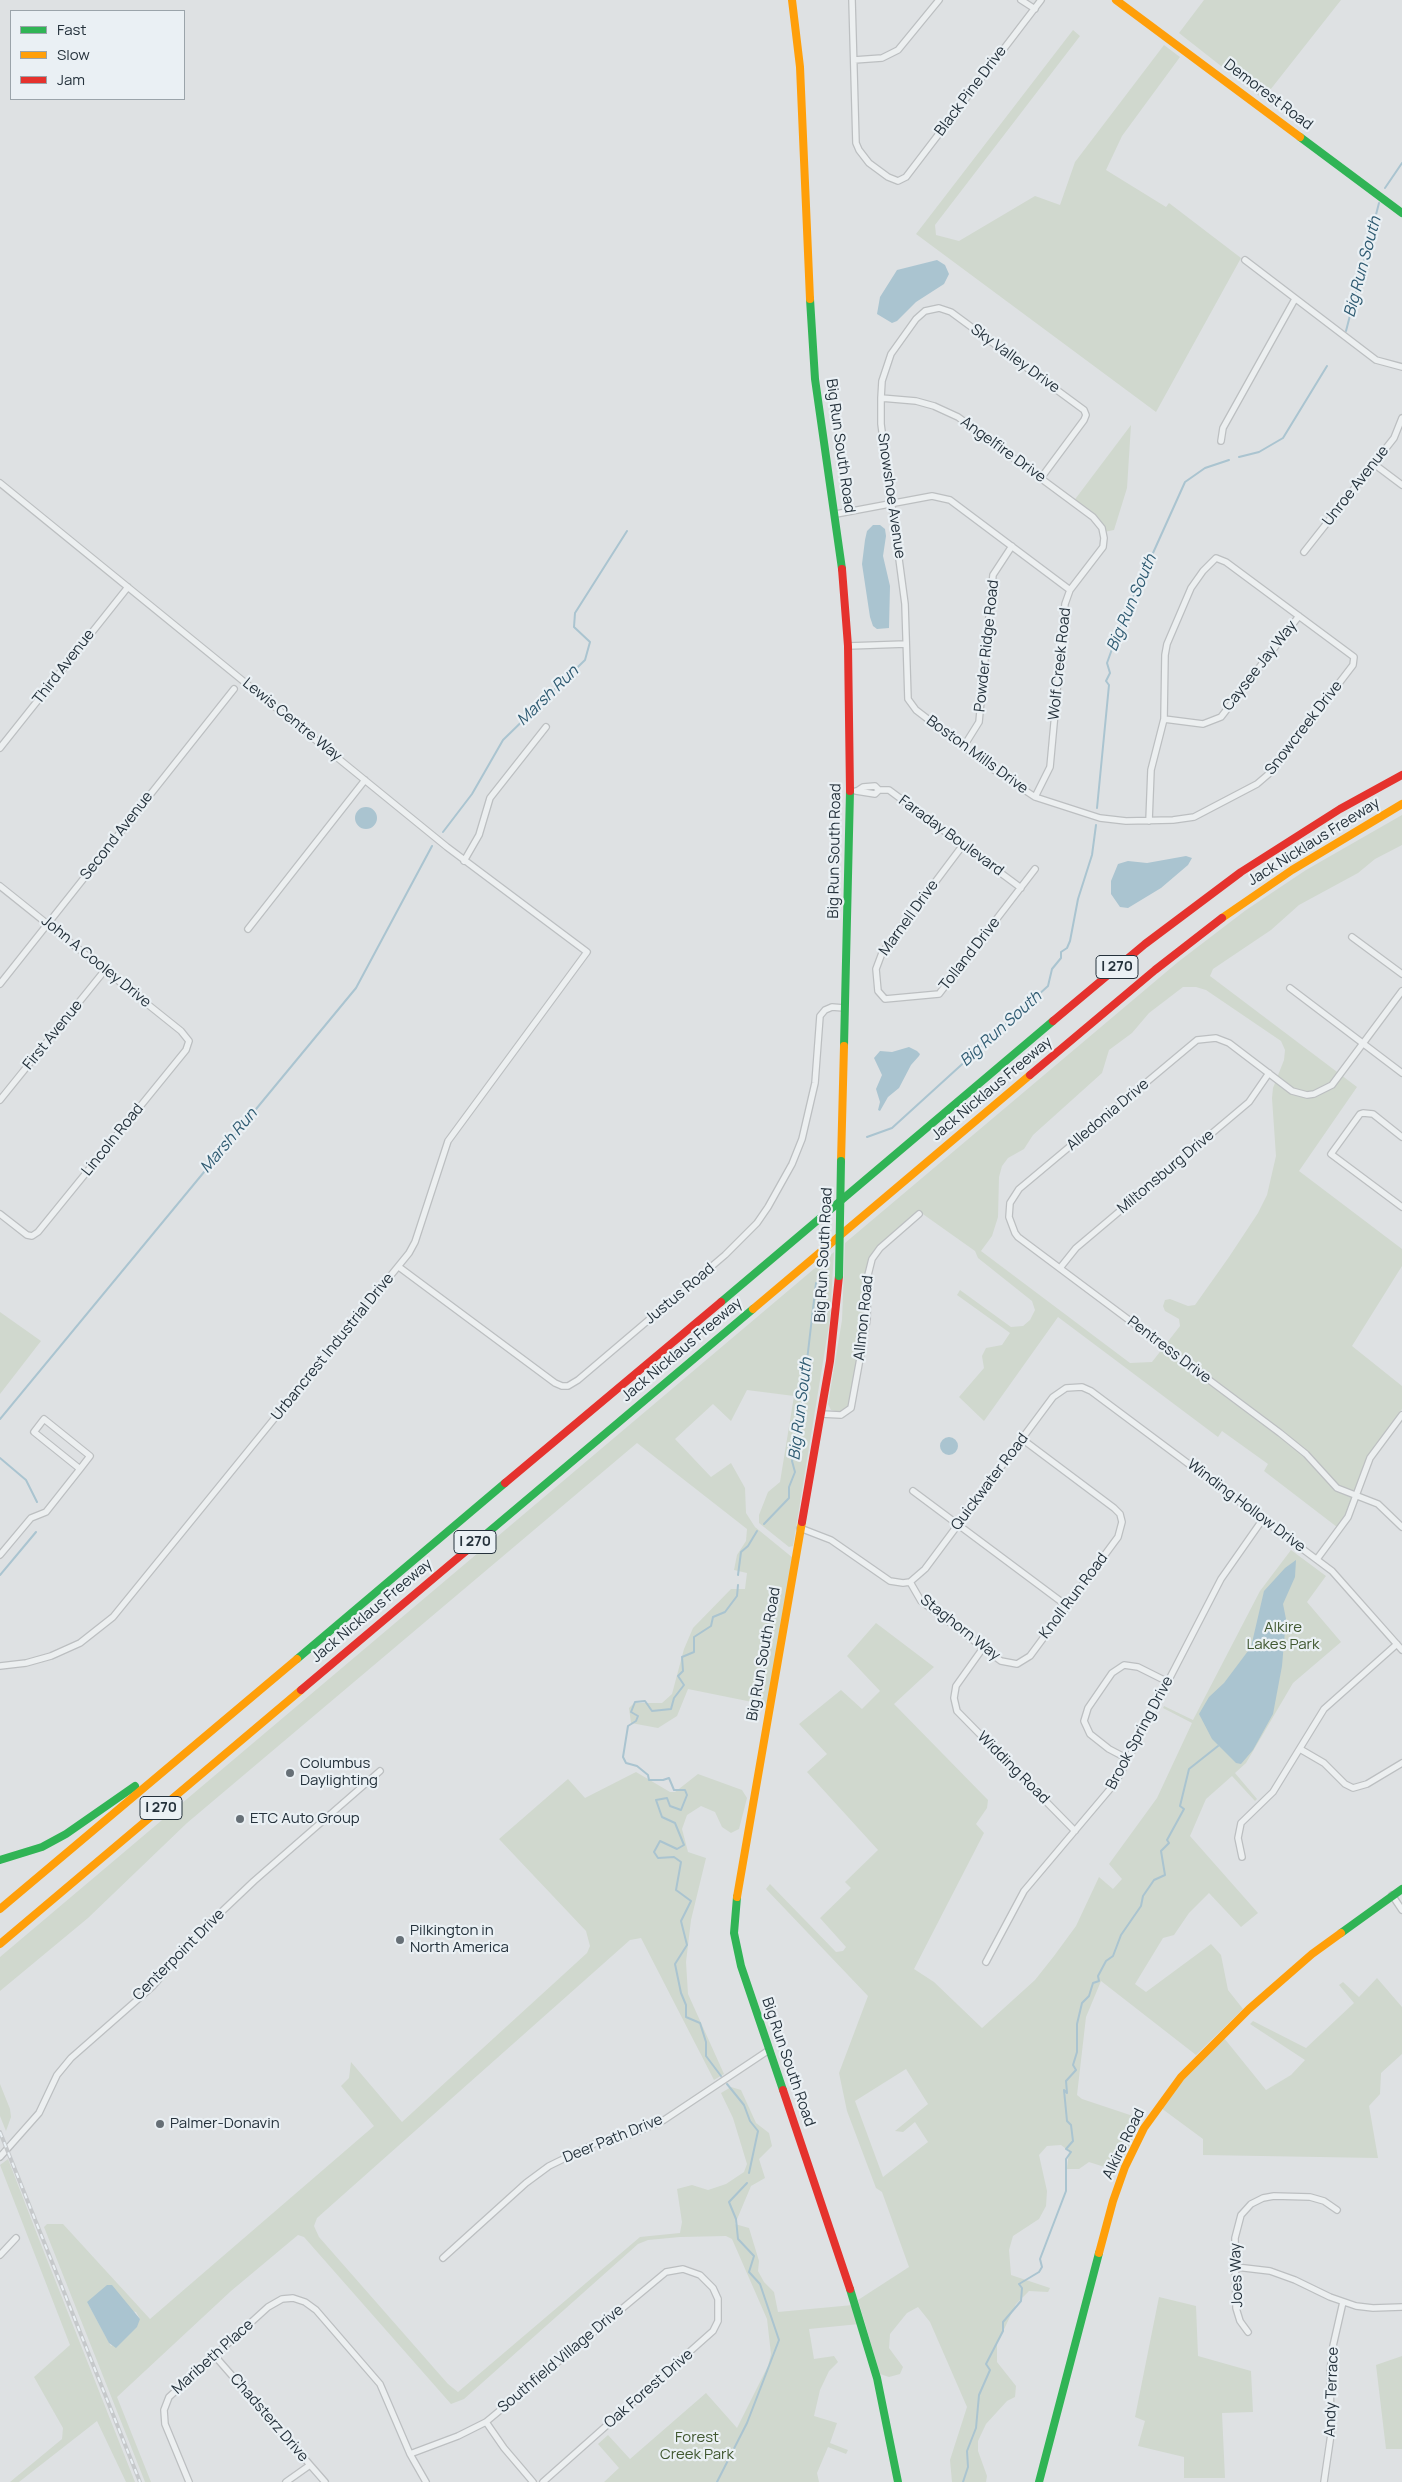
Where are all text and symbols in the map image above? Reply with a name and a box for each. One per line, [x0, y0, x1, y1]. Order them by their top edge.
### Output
legend [10, 10, 185, 100]
text: Fast [57, 19, 86, 40]
street label: Black Pine Drive [931, 42, 1011, 140]
text: Slow [57, 44, 90, 65]
street label: Demorest Road [1220, 56, 1316, 134]
text: Jam [57, 69, 85, 90]
water label: Big Run South [1340, 215, 1386, 319]
street label: Sky Valley Drive [967, 321, 1063, 397]
street label: Big Run South Road [822, 378, 858, 514]
street label: Angelfire Drive [957, 413, 1049, 487]
street label: Snowshoe Avenue [873, 432, 909, 560]
street label: Unroe Avenue [1319, 442, 1393, 530]
water label: Big Run South [1103, 552, 1161, 654]
street label: Powder Ridge Road [971, 579, 1003, 713]
street label: Wolf Creek Road [1045, 607, 1075, 721]
street label: Caysee Jay Way [1219, 617, 1301, 715]
street label: Third Avenue [29, 626, 99, 708]
water label: Marsh Run [513, 662, 583, 730]
street label: Lewis Centre Way [239, 674, 345, 766]
street label: Snowcreek Drive [1262, 677, 1346, 779]
street label: Boston Mills Drive [923, 712, 1031, 798]
street label: Big Run South Road [825, 783, 845, 919]
street label: Second Avenue [77, 788, 157, 884]
street label: Faraday Boulevard [895, 792, 1007, 880]
street label: Jack Nicklaus Freeway [1245, 794, 1383, 890]
street label: Marnell Drive [876, 877, 942, 959]
street label: John A Cooley Drive [38, 912, 154, 1012]
street label: Tolland Drive [936, 914, 1004, 994]
road number: I 270 [1096, 956, 1138, 979]
water label: Big Run South [956, 987, 1046, 1071]
street label: First Avenue [19, 997, 87, 1073]
street label: Jack Nicklaus Freeway [928, 1033, 1056, 1145]
street label: Alledonia Drive [1063, 1075, 1153, 1155]
street label: Lincoln Road [78, 1100, 148, 1180]
water label: Marsh Run [197, 1105, 261, 1177]
street label: Miltonsburg Drive [1114, 1126, 1218, 1218]
street label: Big Run South Road [811, 1187, 837, 1323]
street label: Justus Road [642, 1260, 718, 1328]
street label: Urbancrest Industrial Drive [268, 1270, 398, 1424]
street label: Allmon Road [851, 1275, 877, 1361]
street label: Jack Nicklaus Freeway [618, 1294, 746, 1406]
street label: Pentress Drive [1124, 1313, 1214, 1387]
water label: Big Run South [785, 1357, 817, 1461]
street label: Quickwater Road [948, 1430, 1032, 1534]
street label: Winding Hollow Drive [1183, 1456, 1309, 1556]
road number: I 270 [454, 1530, 496, 1554]
street label: Knoll Run Road [1036, 1550, 1112, 1642]
street label: Jack Nicklaus Freeway [308, 1555, 436, 1667]
street label: Big Run South Road [743, 1586, 785, 1722]
street label: Staghorn Way [916, 1591, 1004, 1665]
park label: Alkire Lakes Park [1247, 1619, 1319, 1654]
street label: Brook Spring Drive [1103, 1673, 1177, 1793]
street label: Widding Road [973, 1728, 1053, 1808]
place label: Columbus Daylighting [300, 1755, 378, 1790]
marker: Columbus Daylighting [284, 1767, 296, 1779]
road number: I 270 [140, 1796, 182, 1820]
place label: ETC Auto Group [250, 1810, 360, 1828]
marker: ETC Auto Group [234, 1813, 246, 1825]
street label: Centerpoint Drive [129, 1905, 229, 2005]
place label: Pilkington in North America [410, 1922, 509, 1957]
marker: Pilkington in North America [394, 1934, 406, 1946]
street label: Big Run South Road [757, 1995, 819, 2129]
street label: Alkire Road [1099, 2106, 1149, 2182]
street label: Deer Path Drive [560, 2111, 666, 2167]
place label: Palmer-Donavin [170, 2115, 280, 2133]
marker: Palmer-Donavin [154, 2118, 166, 2130]
street label: Joes Way [1227, 2242, 1247, 2308]
street label: Southfield Village Drive [495, 2301, 627, 2417]
street label: Maribeth Place [169, 2316, 257, 2398]
street label: Oak Forest Drive [601, 2346, 697, 2432]
street label: Andy Terrace [1321, 2347, 1343, 2437]
street label: Chadsterz Drive [226, 2370, 312, 2466]
park label: Forest Creek Park [660, 2429, 734, 2464]

